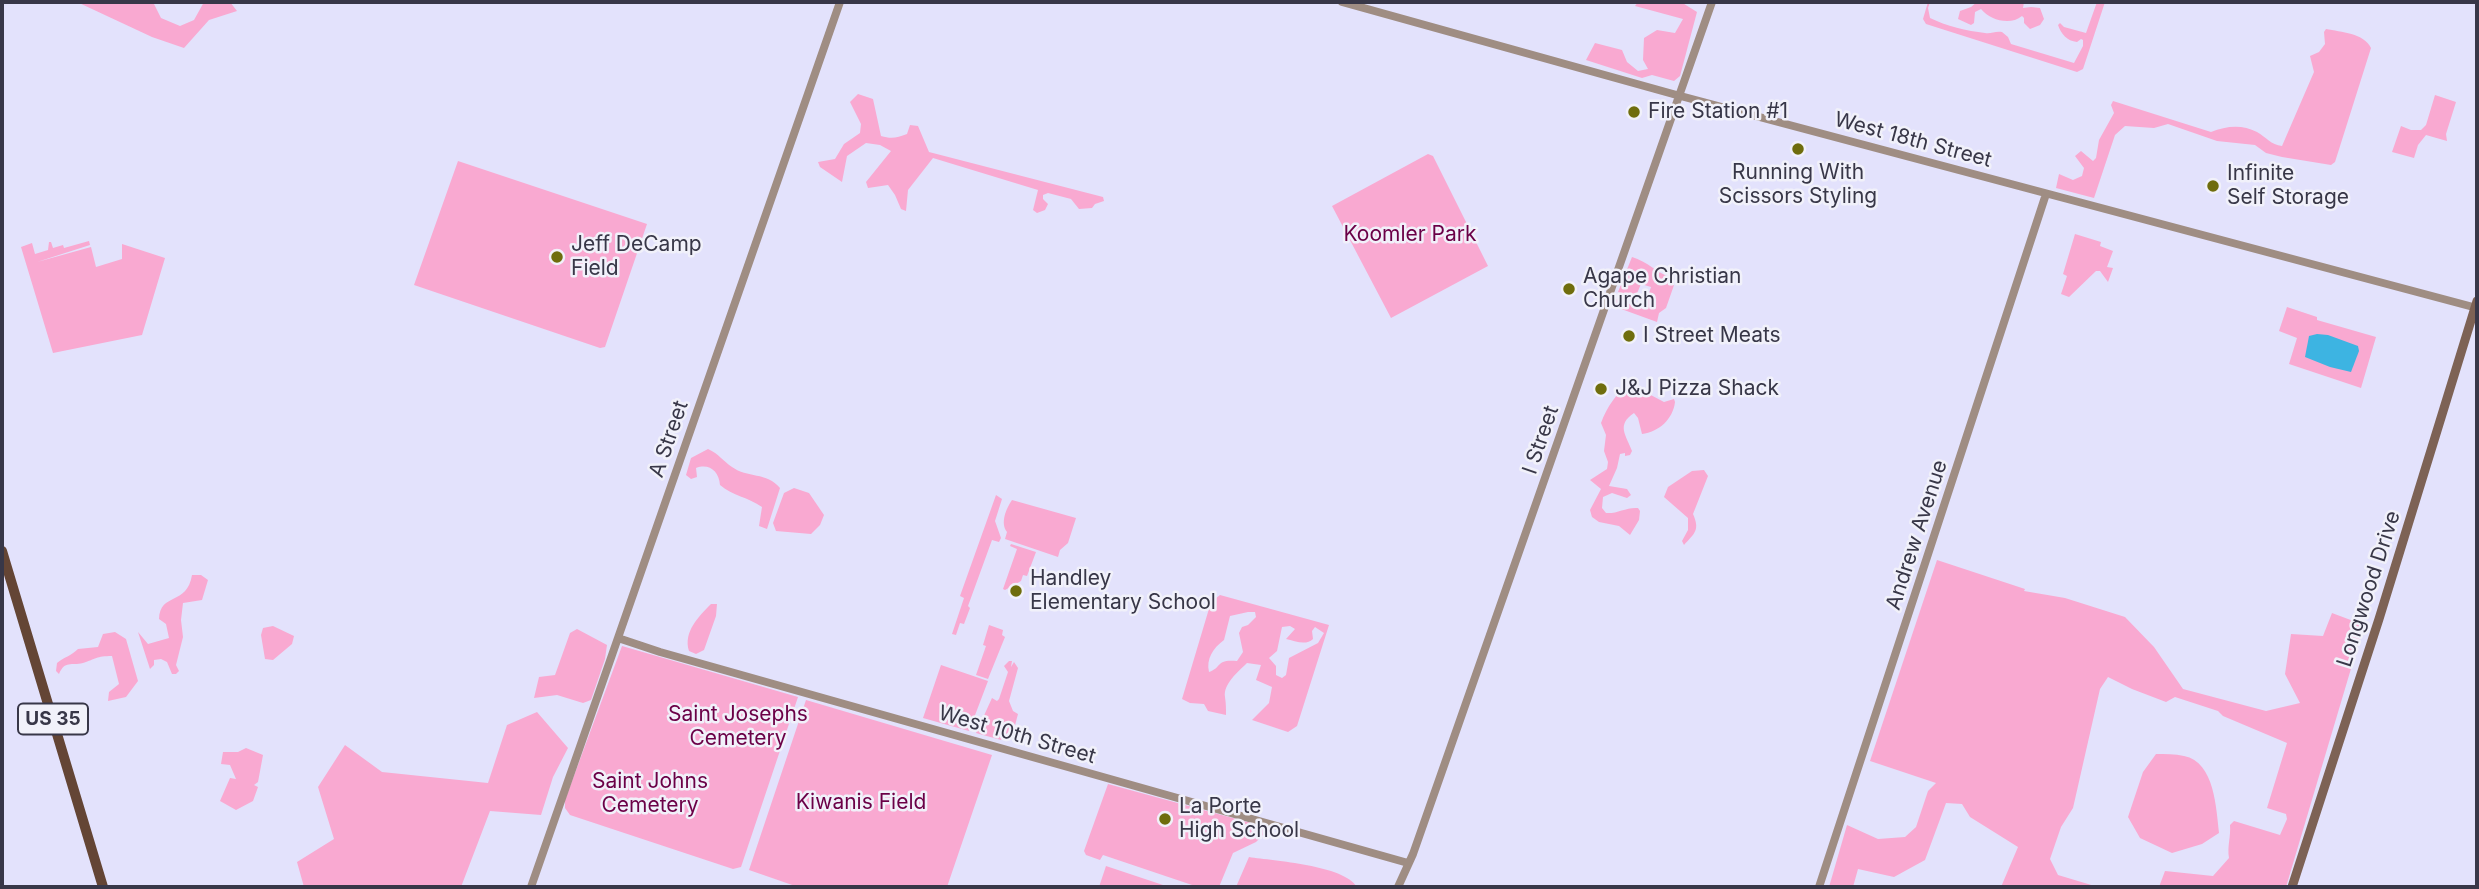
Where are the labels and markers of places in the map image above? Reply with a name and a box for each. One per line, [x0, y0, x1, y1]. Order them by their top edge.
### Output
place label: Fire Station #1 [1648, 99, 1788, 125]
marker: Fire Station #1 [1626, 104, 1642, 120]
marker: Running With Scissors Styling [1790, 141, 1806, 157]
place label: Running With Scissors Styling [1719, 160, 1877, 210]
place label: Infinite Self Storage [2227, 161, 2349, 211]
marker: Infinite Self Storage [2205, 178, 2221, 194]
place label: Jeff DeCamp Field [571, 232, 702, 282]
marker: Jeff DeCamp Field [549, 249, 565, 265]
place label: Agape Christian Church [1583, 264, 1741, 314]
marker: Agape Christian Church [1561, 281, 1577, 297]
place label: I Street Meats [1643, 323, 1781, 349]
marker: I Street Meats [1621, 328, 1637, 344]
place label: J&J Pizza Shack [1615, 376, 1779, 402]
marker: J&J Pizza Shack [1593, 381, 1609, 397]
place label: Handley Elementary School [1030, 566, 1216, 616]
marker: Handley Elementary School [1008, 583, 1024, 599]
place label: La Porte High School [1179, 794, 1299, 844]
marker: La Porte High School [1157, 811, 1173, 827]

